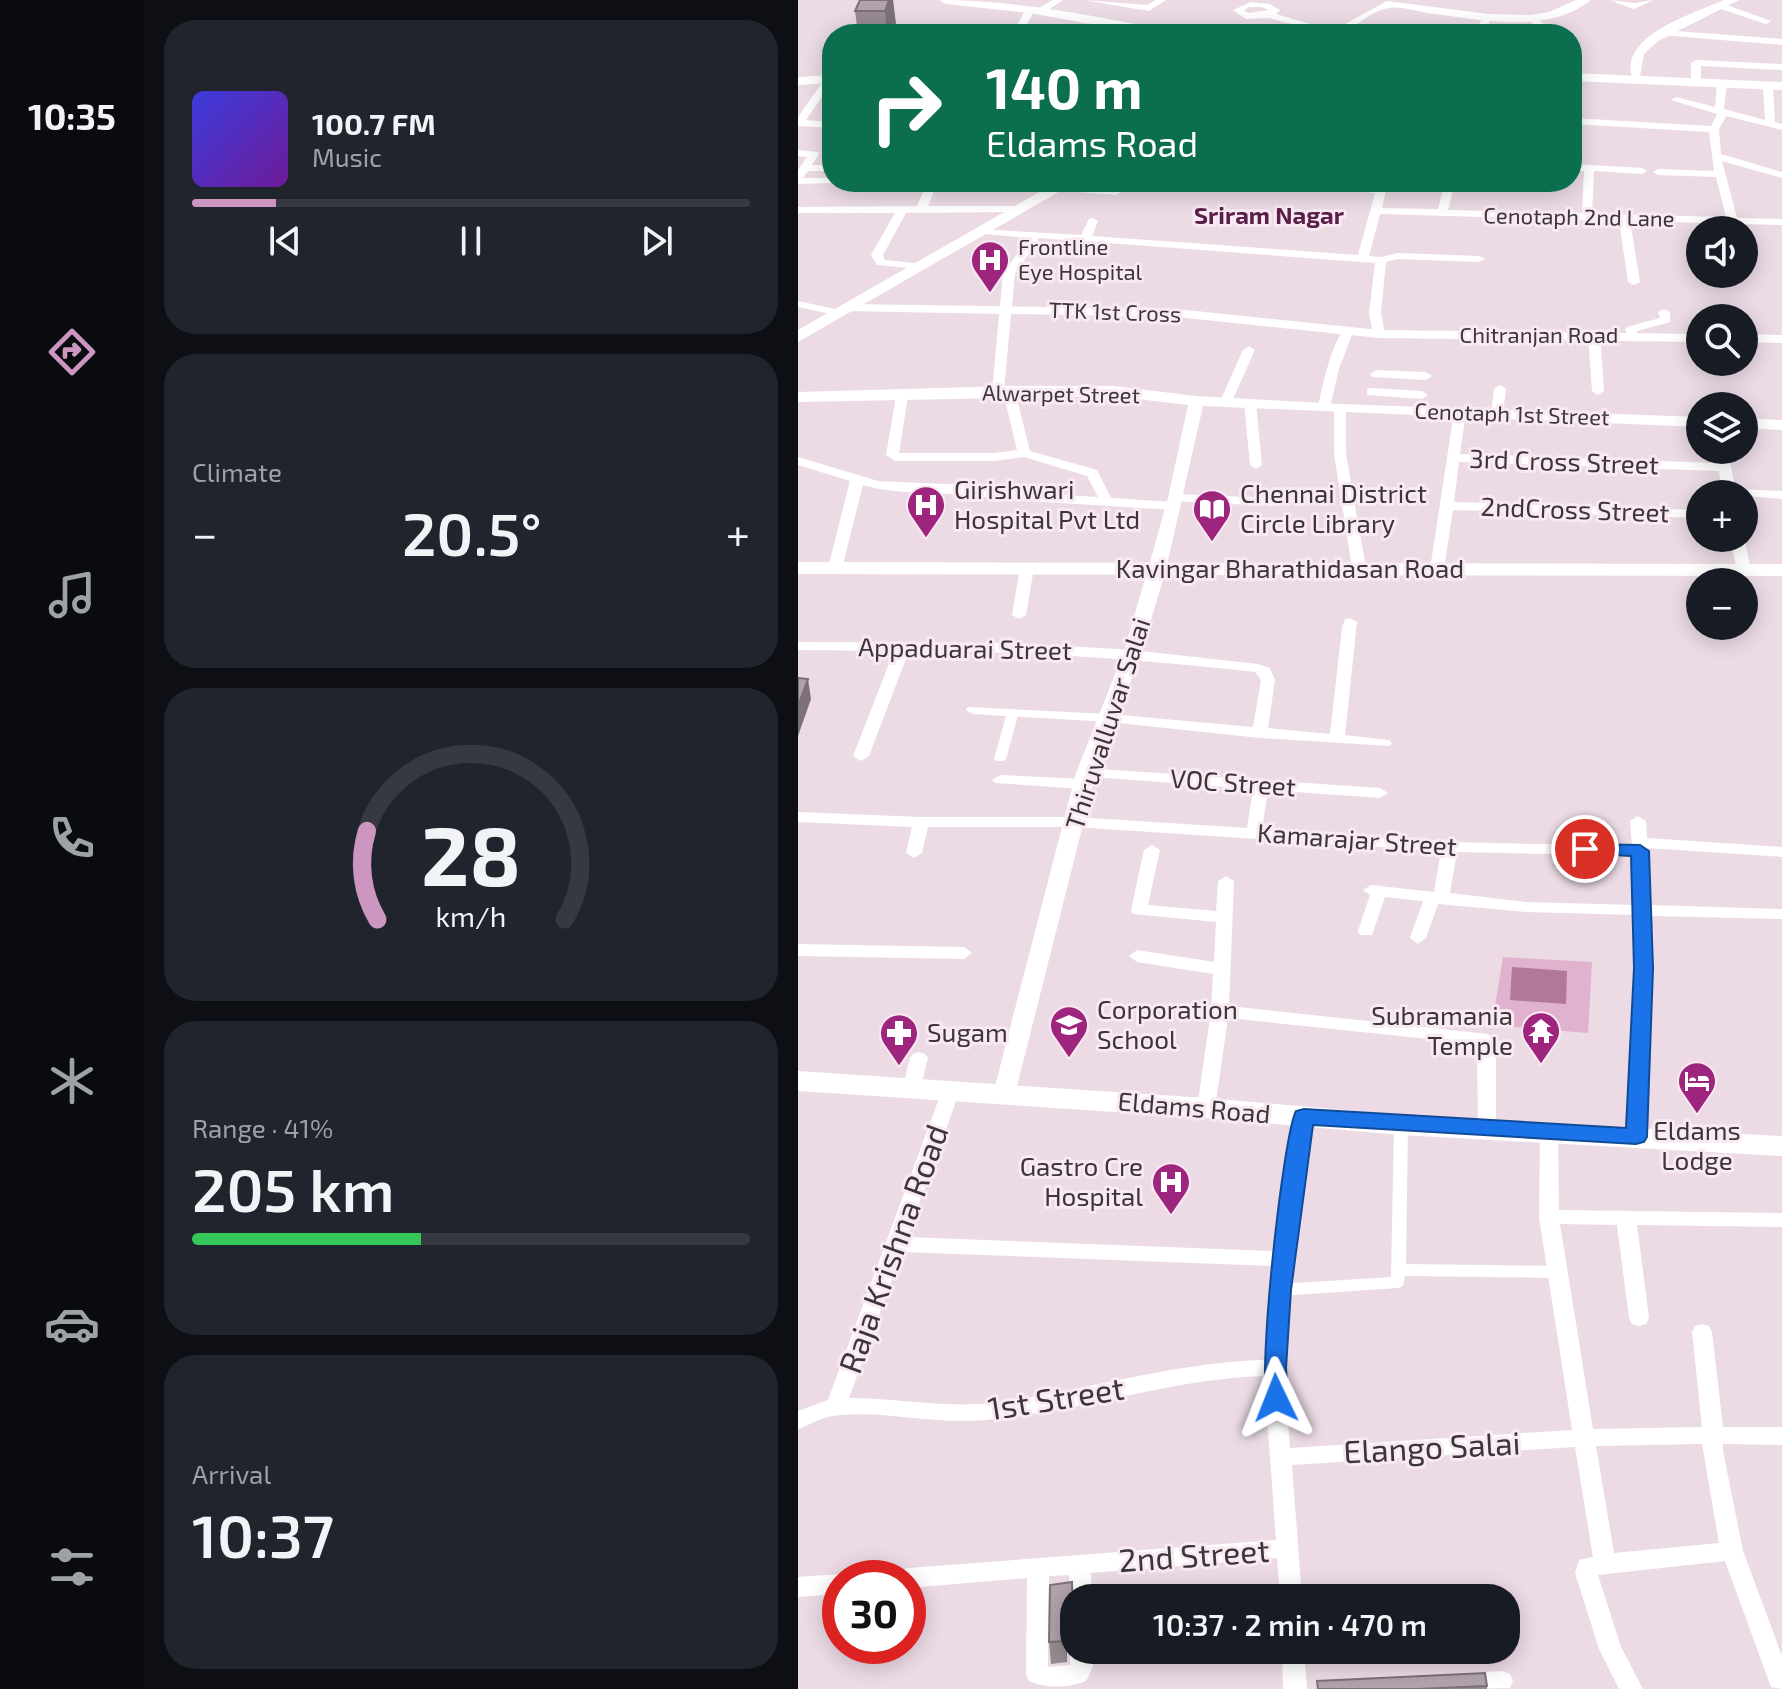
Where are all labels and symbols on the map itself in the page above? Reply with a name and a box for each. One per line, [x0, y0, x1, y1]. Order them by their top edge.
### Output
district label: Sriram Nagar [1194, 200, 1345, 229]
street label: Cenotaph 2nd Lane [1483, 201, 1675, 231]
place label: Frontline Eye Hospital [1018, 233, 1143, 284]
hospital icon: Frontline Eye Hospital [969, 239, 1011, 294]
street label: TTK 1st Cross [1048, 296, 1182, 326]
street label: Chitranjan Road [1460, 321, 1618, 348]
street label: Alwarpet Street [982, 379, 1140, 407]
street label: Cenotaph 1st Street [1414, 397, 1610, 429]
street label: 3rd Cross Street [1469, 442, 1659, 479]
place label: Girishwari Hospital Pvt Ltd [954, 473, 1140, 534]
place label: Chennai District Circle Library [1240, 477, 1427, 538]
hospital icon: Girishwari Hospital Pvt Ltd [905, 484, 947, 539]
library icon: Chennai District Circle Library [1191, 488, 1233, 543]
street label: 2ndCross Street [1480, 490, 1670, 527]
street label: Kavingar Bharathidasan Road [1116, 552, 1464, 583]
street label: Thiruvalluvar Salai [1058, 614, 1155, 833]
street label: Appaduarai Street [858, 630, 1072, 665]
street label: VOC Street [1169, 762, 1297, 801]
pin [1551, 815, 1619, 883]
street label: Kamarajar Street [1256, 816, 1458, 861]
place label: Corporation School [1097, 993, 1238, 1054]
place label: Subramania Temple [1371, 999, 1513, 1060]
school or university icon: Corporation School [1048, 1004, 1090, 1059]
temple icon: Subramania Temple [1520, 1010, 1562, 1065]
pharmacy icon: Sugam [878, 1012, 920, 1067]
place label: Sugam [927, 1016, 1008, 1047]
hotel icon: Eldams Lodge [1676, 1060, 1718, 1115]
street label: Eldams Road [1117, 1084, 1272, 1129]
place label: Eldams Lodge [1653, 1114, 1741, 1175]
street label: Raja Krishna Road [830, 1119, 956, 1378]
place label: Gastro Cre Hospital [1020, 1150, 1143, 1211]
hospital icon: Gastro Cre Hospital [1150, 1161, 1192, 1216]
position arrow [1234, 1356, 1318, 1440]
street label: 1st Street [985, 1368, 1126, 1427]
street label: Elango Salai [1342, 1422, 1521, 1470]
street label: 2nd Street [1117, 1530, 1270, 1578]
speed limit sign: 30 [822, 1560, 926, 1664]

